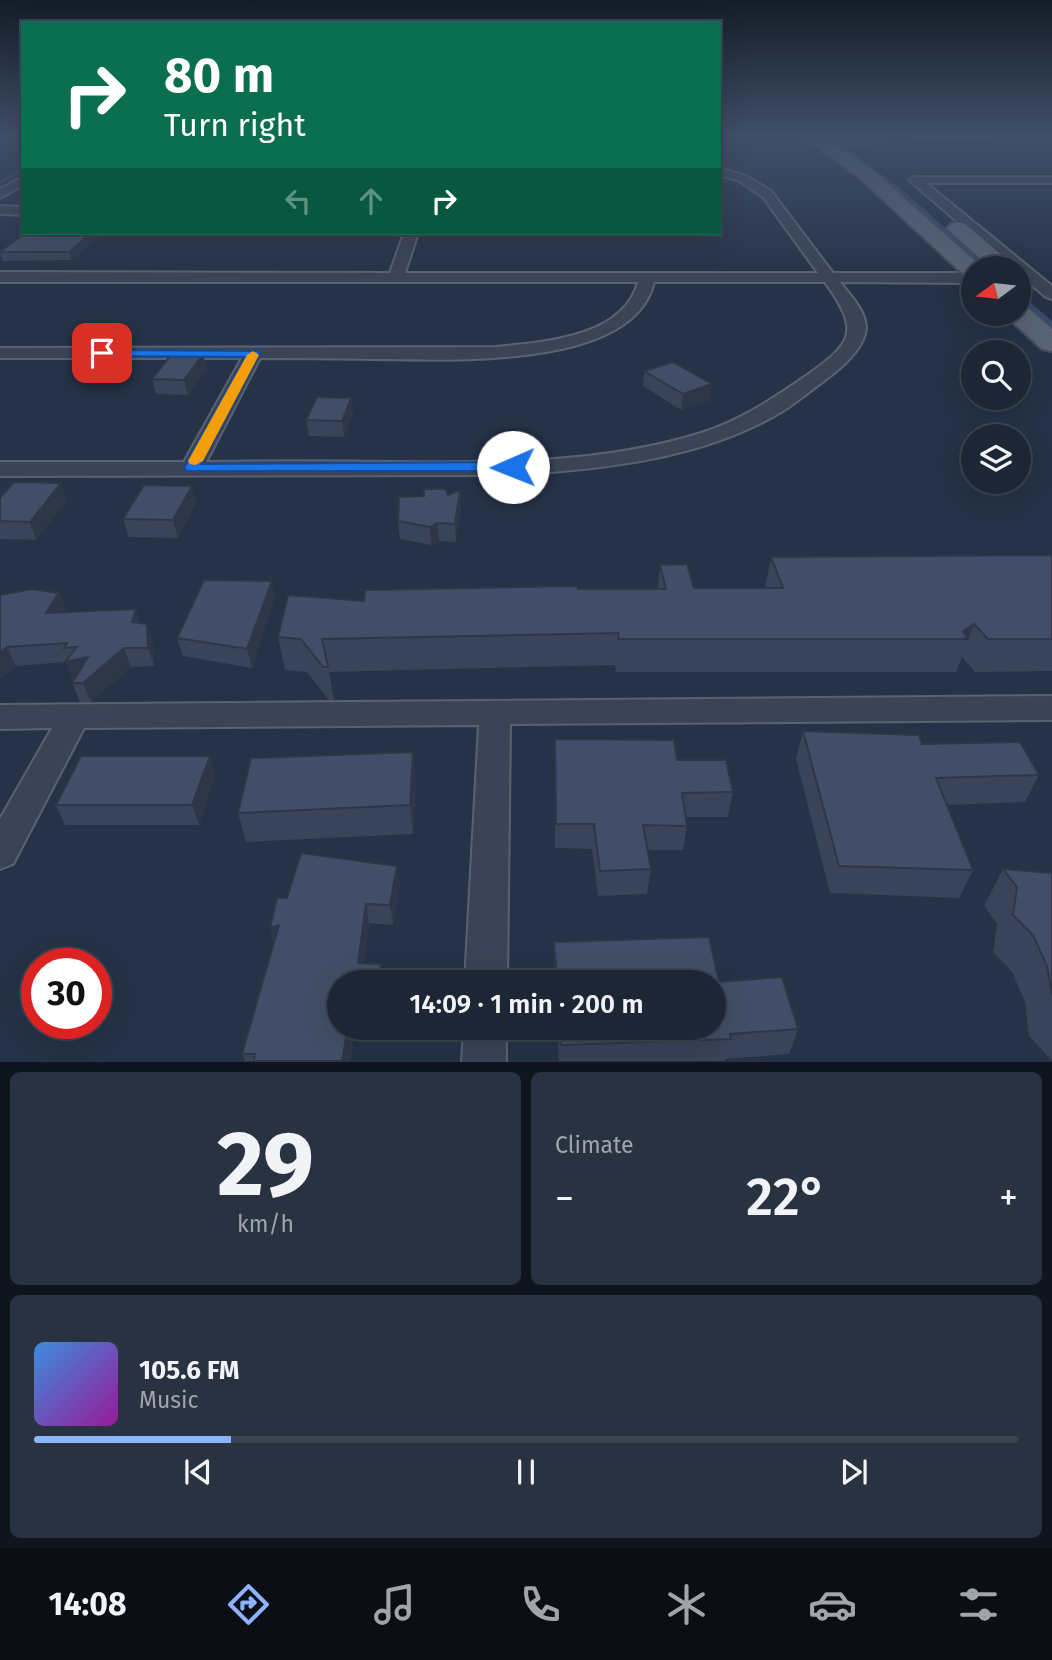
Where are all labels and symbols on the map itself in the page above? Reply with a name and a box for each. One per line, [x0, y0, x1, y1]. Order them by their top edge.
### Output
north arrow [961, 256, 1031, 326]
pin [72, 323, 132, 383]
position arrow [476, 430, 550, 504]
speed limit sign: 30 [21, 948, 112, 1039]

